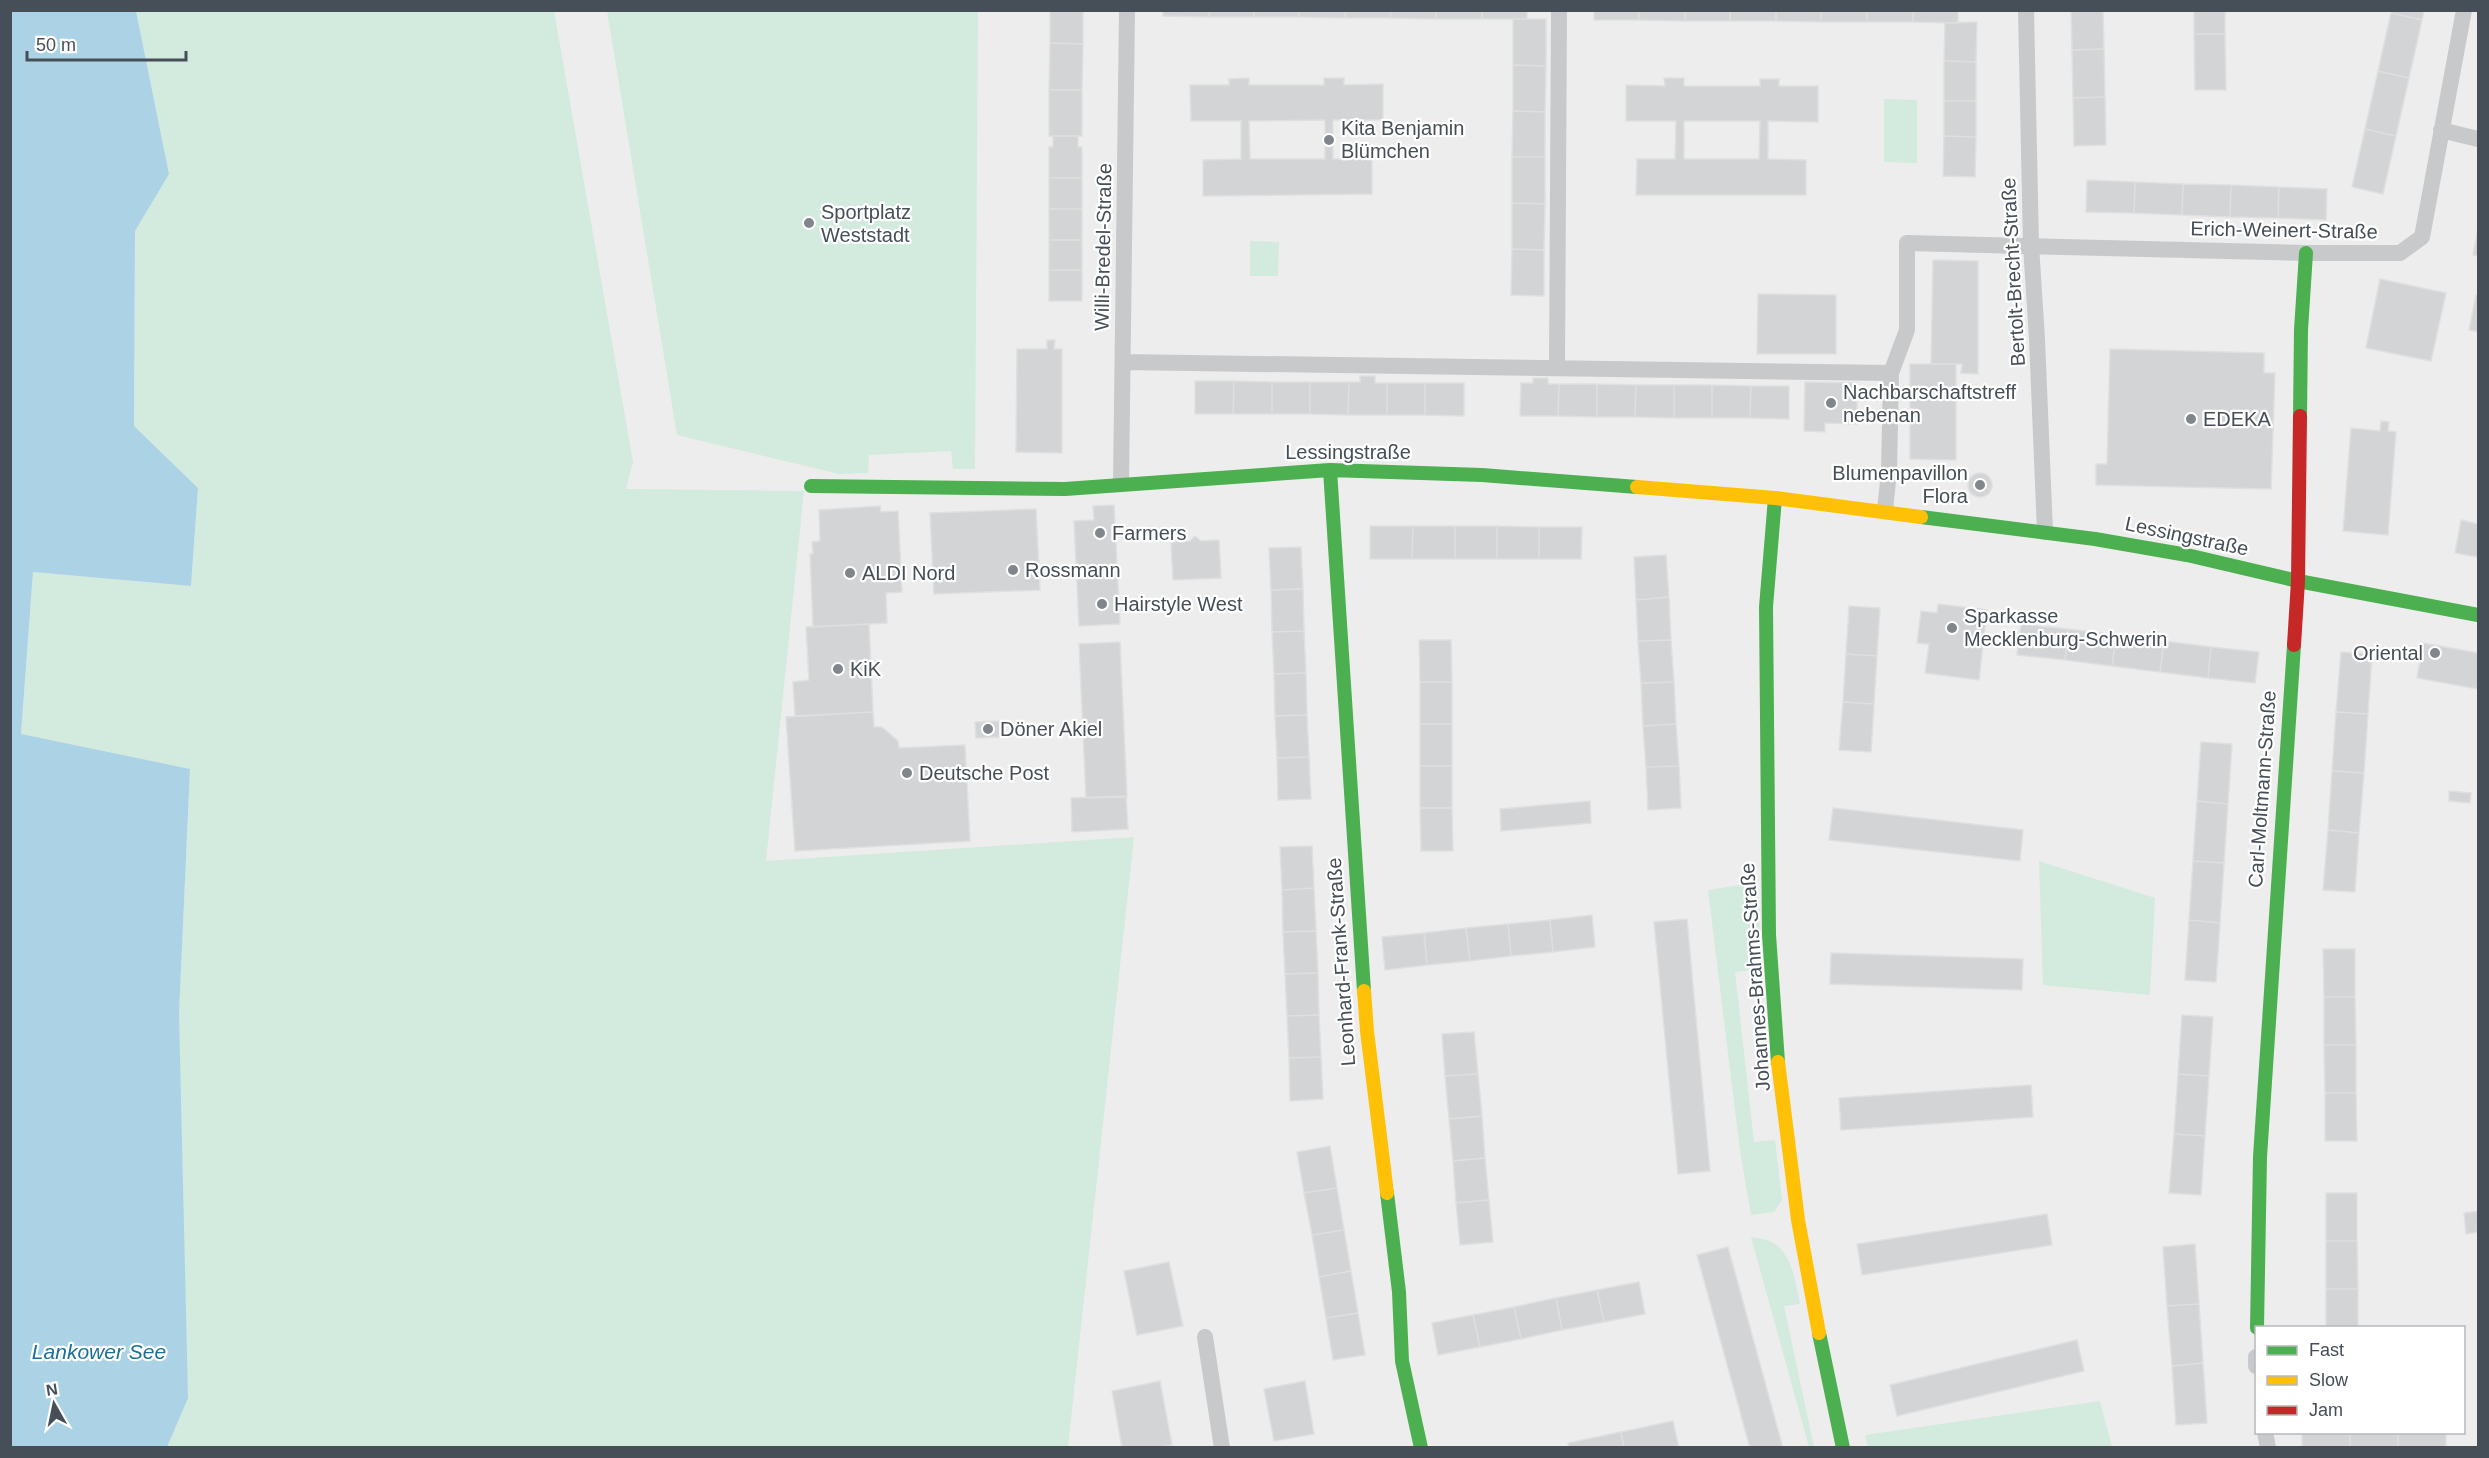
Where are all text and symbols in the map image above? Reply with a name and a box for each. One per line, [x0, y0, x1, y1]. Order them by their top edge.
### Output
scale bar [27, 24, 186, 62]
text: 50 m [36, 35, 76, 55]
place label: Kita Benjamin Blümchen [1341, 117, 1464, 162]
marker: Kita Benjamin Blümchen [1322, 133, 1336, 147]
street label: Willi-Bredel-Straße [1091, 163, 1115, 331]
street label: Bertolt-Brecht-Straße [1997, 177, 2029, 367]
place label: Sportplatz Weststadt [821, 201, 911, 246]
marker: Sportplatz Weststadt [802, 216, 816, 230]
street label: Erich-Weinert-Straße [2190, 217, 2378, 243]
place label: Nachbarschaftstreff nebenan [1843, 381, 2016, 426]
marker: Nachbarschaftstreff nebenan [1824, 396, 1838, 410]
place label: EDEKA [2203, 408, 2271, 430]
marker: EDEKA [2184, 412, 2198, 426]
street label: Lessingstraße [1285, 441, 1411, 463]
place label: Blumenpavillon Flora [1832, 462, 1969, 507]
marker: Blumenpavillon Flora [1973, 478, 1987, 492]
street label: Lessingstraße [2123, 512, 2251, 560]
place label: Farmers [1112, 522, 1186, 544]
marker: Farmers [1093, 526, 1107, 540]
place label: Rossmann [1025, 559, 1121, 581]
place label: ALDI Nord [862, 562, 955, 584]
marker: Rossmann [1006, 563, 1020, 577]
marker: ALDI Nord [843, 566, 857, 580]
place label: Hairstyle West [1114, 593, 1243, 615]
marker: Hairstyle West [1095, 597, 1109, 611]
place label: Sparkasse Mecklenburg-Schwerin [1964, 605, 2167, 650]
marker: Sparkasse Mecklenburg-Schwerin [1945, 621, 1959, 635]
place label: Oriental [2353, 642, 2423, 664]
marker: Oriental [2428, 646, 2442, 660]
place label: KiK [850, 658, 882, 680]
marker: KiK [831, 662, 845, 676]
street label: Carl-Moltmann-Straße [2244, 690, 2280, 888]
place label: Döner Akiel [1000, 718, 1102, 740]
marker: Döner Akiel [981, 722, 995, 736]
place label: Deutsche Post [919, 762, 1050, 784]
marker: Deutsche Post [900, 766, 914, 780]
street label: Leonhard-Frank-Straße [1323, 857, 1359, 1067]
street label: Johannes-Brahms-Straße [1736, 862, 1774, 1092]
legend [2255, 1326, 2465, 1434]
water label: Lankower See [32, 1340, 166, 1363]
text: Fast [2309, 1340, 2344, 1360]
text: Slow [2309, 1370, 2349, 1390]
north arrow [24, 1374, 84, 1434]
text: N [45, 1380, 59, 1399]
text: Jam [2309, 1400, 2343, 1420]

